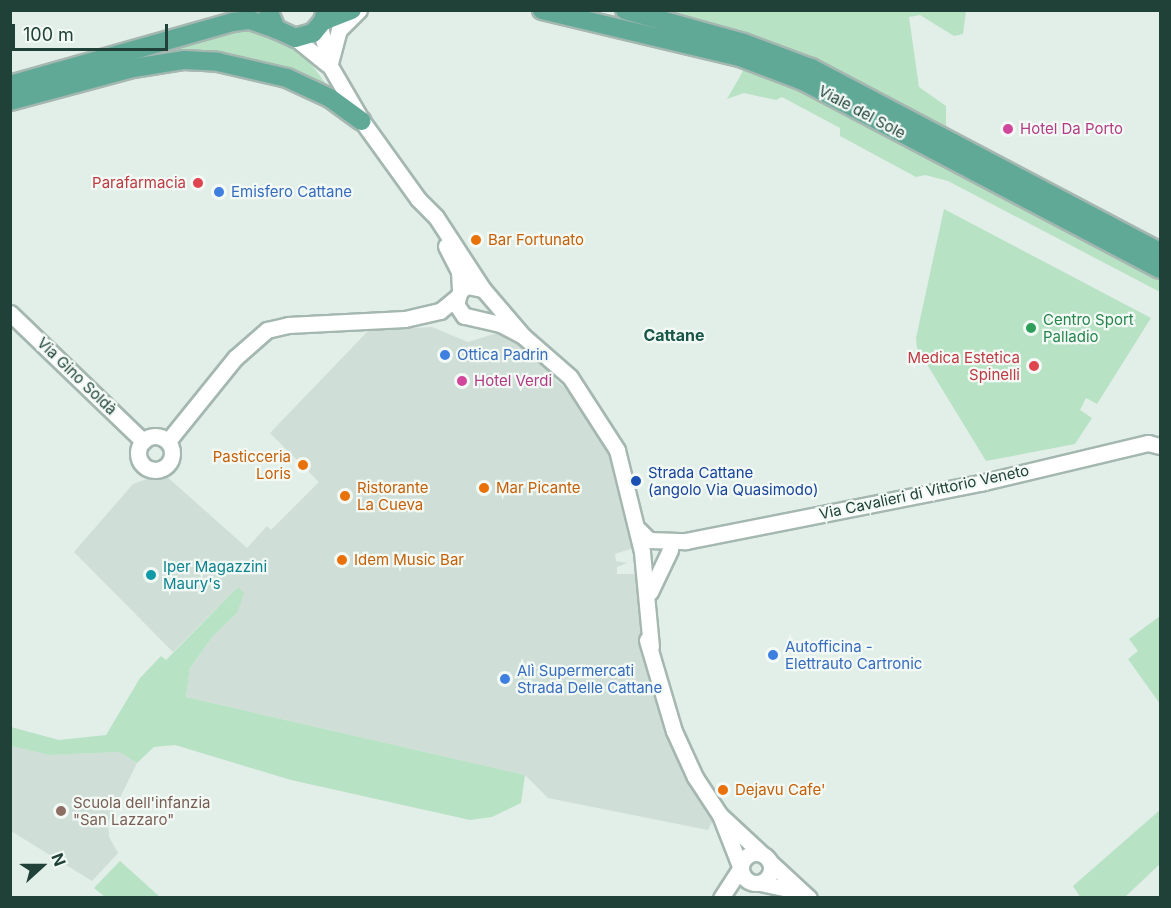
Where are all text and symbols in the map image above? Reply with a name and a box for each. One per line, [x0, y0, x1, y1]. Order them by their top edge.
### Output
scale bar [15, 12, 171, 50]
text: 100 m [23, 24, 74, 45]
street label: Viale del Sole [815, 82, 909, 142]
place label: Hotel Da Porto [1020, 120, 1123, 138]
marker: Hotel Da Porto [1001, 122, 1015, 136]
place label: Parafarmacia [92, 174, 186, 192]
marker: Parafarmacia [191, 176, 205, 190]
place label: Emisfero Cattane [231, 183, 352, 201]
marker: Emisfero Cattane [212, 185, 226, 199]
place label: Bar Fortunato [488, 231, 584, 249]
marker: Bar Fortunato [469, 233, 483, 247]
place label: Centro Sport Palladio [1043, 310, 1134, 345]
marker: Centro Sport Palladio [1024, 321, 1038, 335]
district label: Cattane [643, 325, 705, 345]
street label: Via Gino Soldà [34, 334, 120, 418]
place label: Ottica Padrin [457, 346, 548, 364]
marker: Ottica Padrin [438, 348, 452, 362]
place label: Medica Estetica Spinelli [907, 348, 1020, 383]
marker: Medica Estetica Spinelli [1025, 357, 1043, 375]
place label: Hotel Verdi [474, 372, 552, 390]
marker: Hotel Verdi [455, 374, 469, 388]
place label: Pasticceria Loris [213, 447, 291, 482]
marker: Pasticceria Loris [296, 458, 310, 472]
street label: Via Cavalieri di Vittorio Veneto [817, 461, 1031, 523]
place label: Strada Cattane (angolo Via Quasimodo) [648, 463, 818, 498]
marker: Strada Cattane (angolo Via Quasimodo) [629, 474, 643, 488]
place label: Ristorante La Cueva [357, 478, 428, 513]
place label: Mar Picante [496, 479, 581, 497]
marker: Mar Picante [477, 481, 491, 495]
marker: Ristorante La Cueva [338, 489, 352, 503]
place label: Idem Music Bar [354, 551, 464, 569]
marker: Idem Music Bar [335, 553, 349, 567]
place label: Iper Magazzini Maury's [163, 557, 267, 592]
marker: Iper Magazzini Maury's [144, 568, 158, 582]
place label: Autofficina - Elettrauto Cartronic [785, 637, 922, 672]
marker: Autofficina - Elettrauto Cartronic [766, 648, 780, 662]
place label: Alì Supermercati Strada Delle Cattane [517, 661, 662, 696]
marker: Alì Supermercati Strada Delle Cattane [498, 672, 512, 686]
place label: Dejavu Cafe' [735, 781, 825, 799]
marker: Dejavu Cafe' [716, 783, 730, 797]
place label: Scuola dell'infanzia "San Lazzaro" [73, 793, 210, 828]
marker: Scuola dell'infanzia "San Lazzaro" [54, 804, 68, 818]
north arrow [12, 836, 72, 896]
text: N [47, 850, 70, 869]

